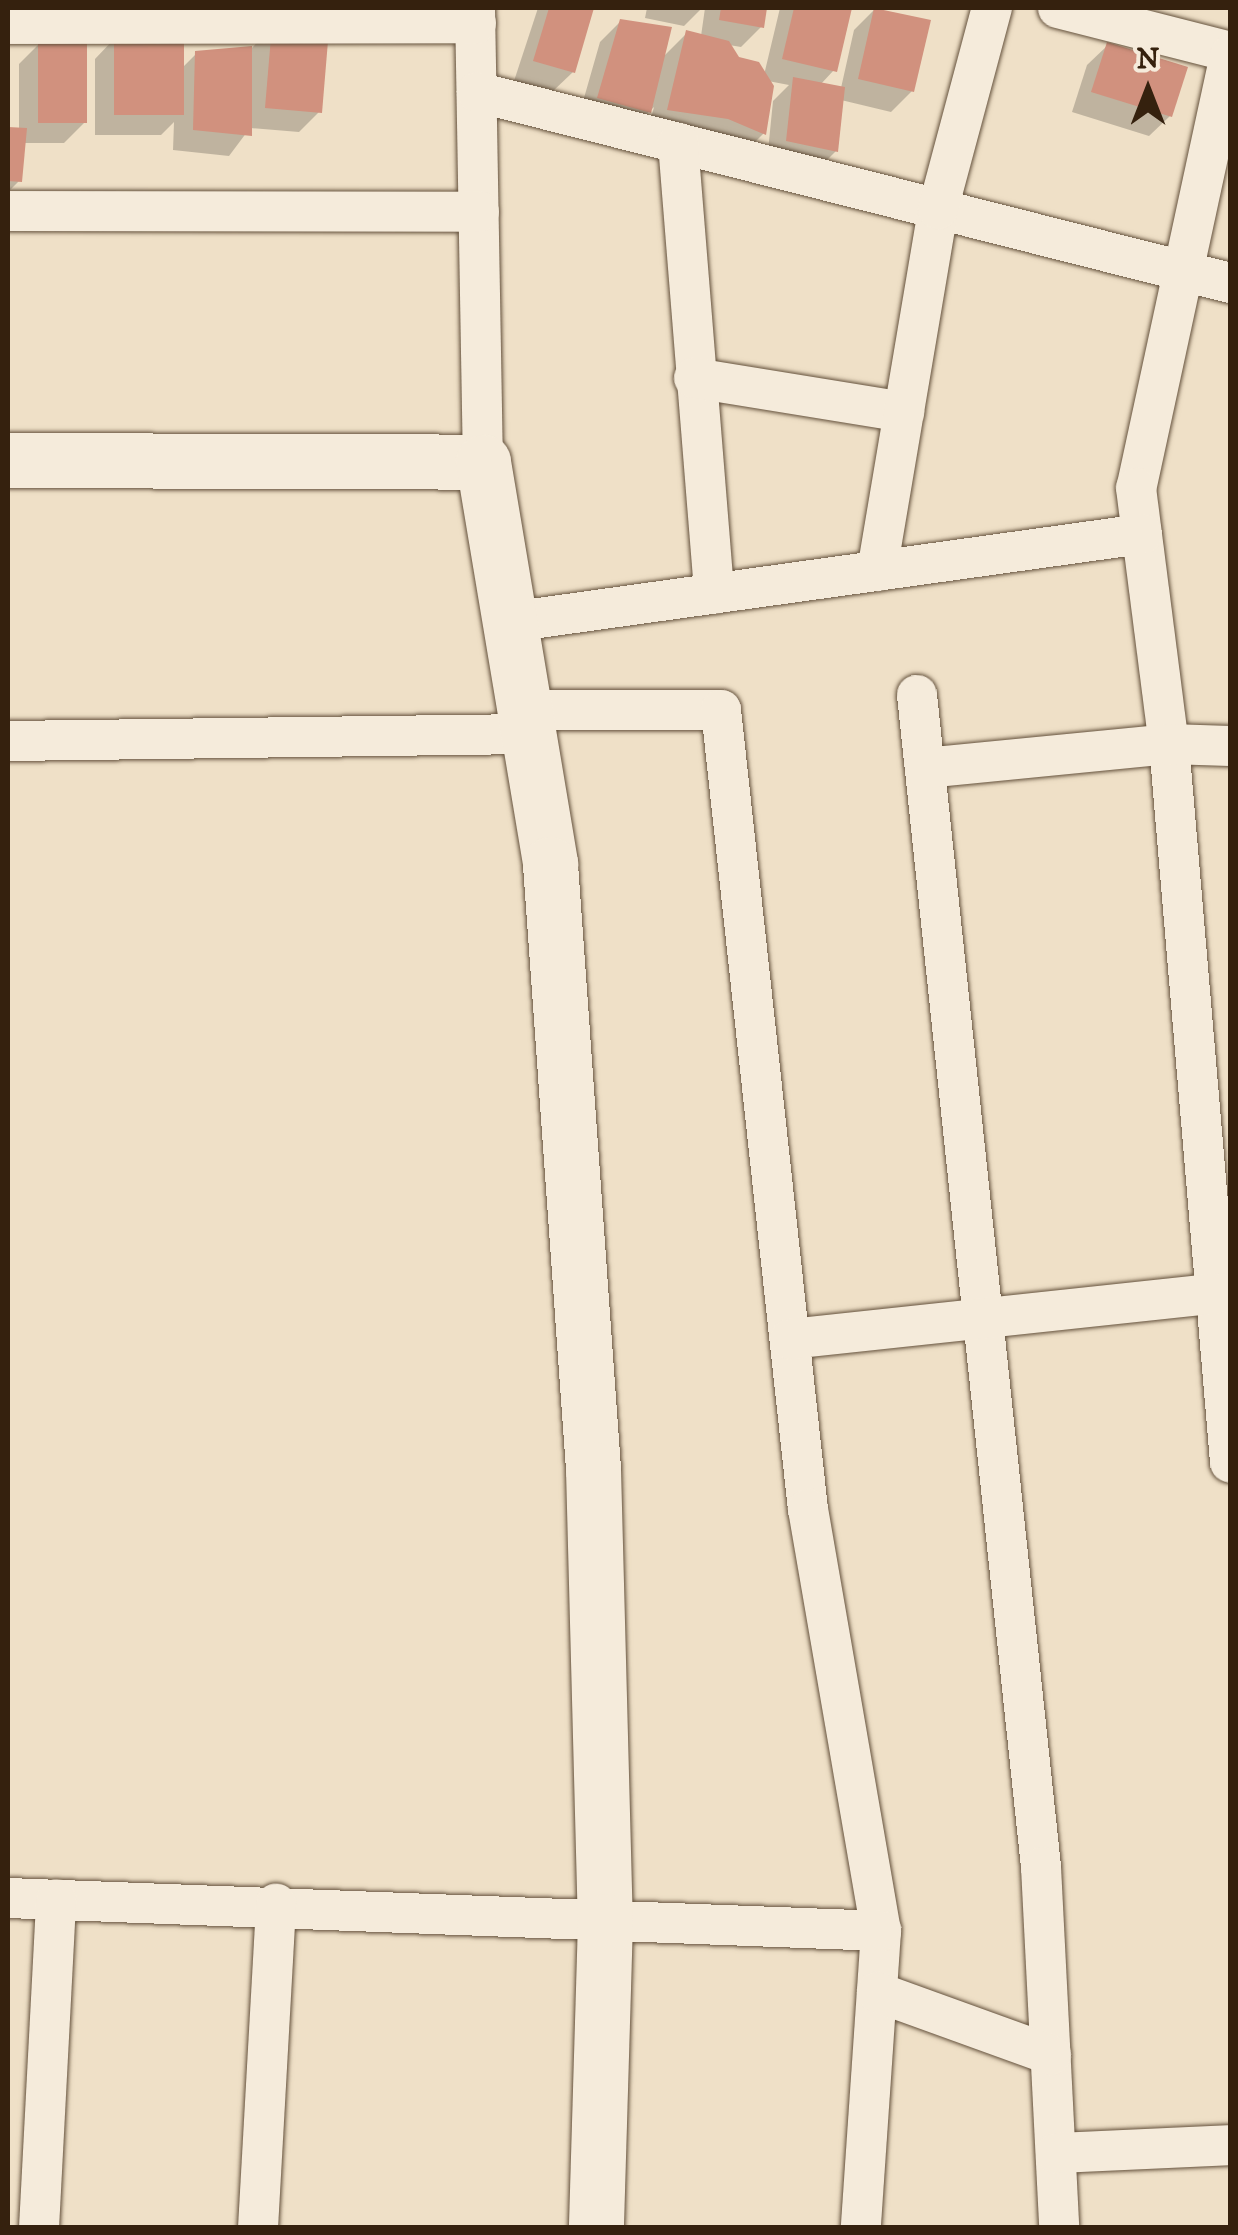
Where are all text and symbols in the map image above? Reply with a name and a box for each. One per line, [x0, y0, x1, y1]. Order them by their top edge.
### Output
north arrow [1098, 40, 1198, 140]
text: N [1137, 42, 1159, 77]

